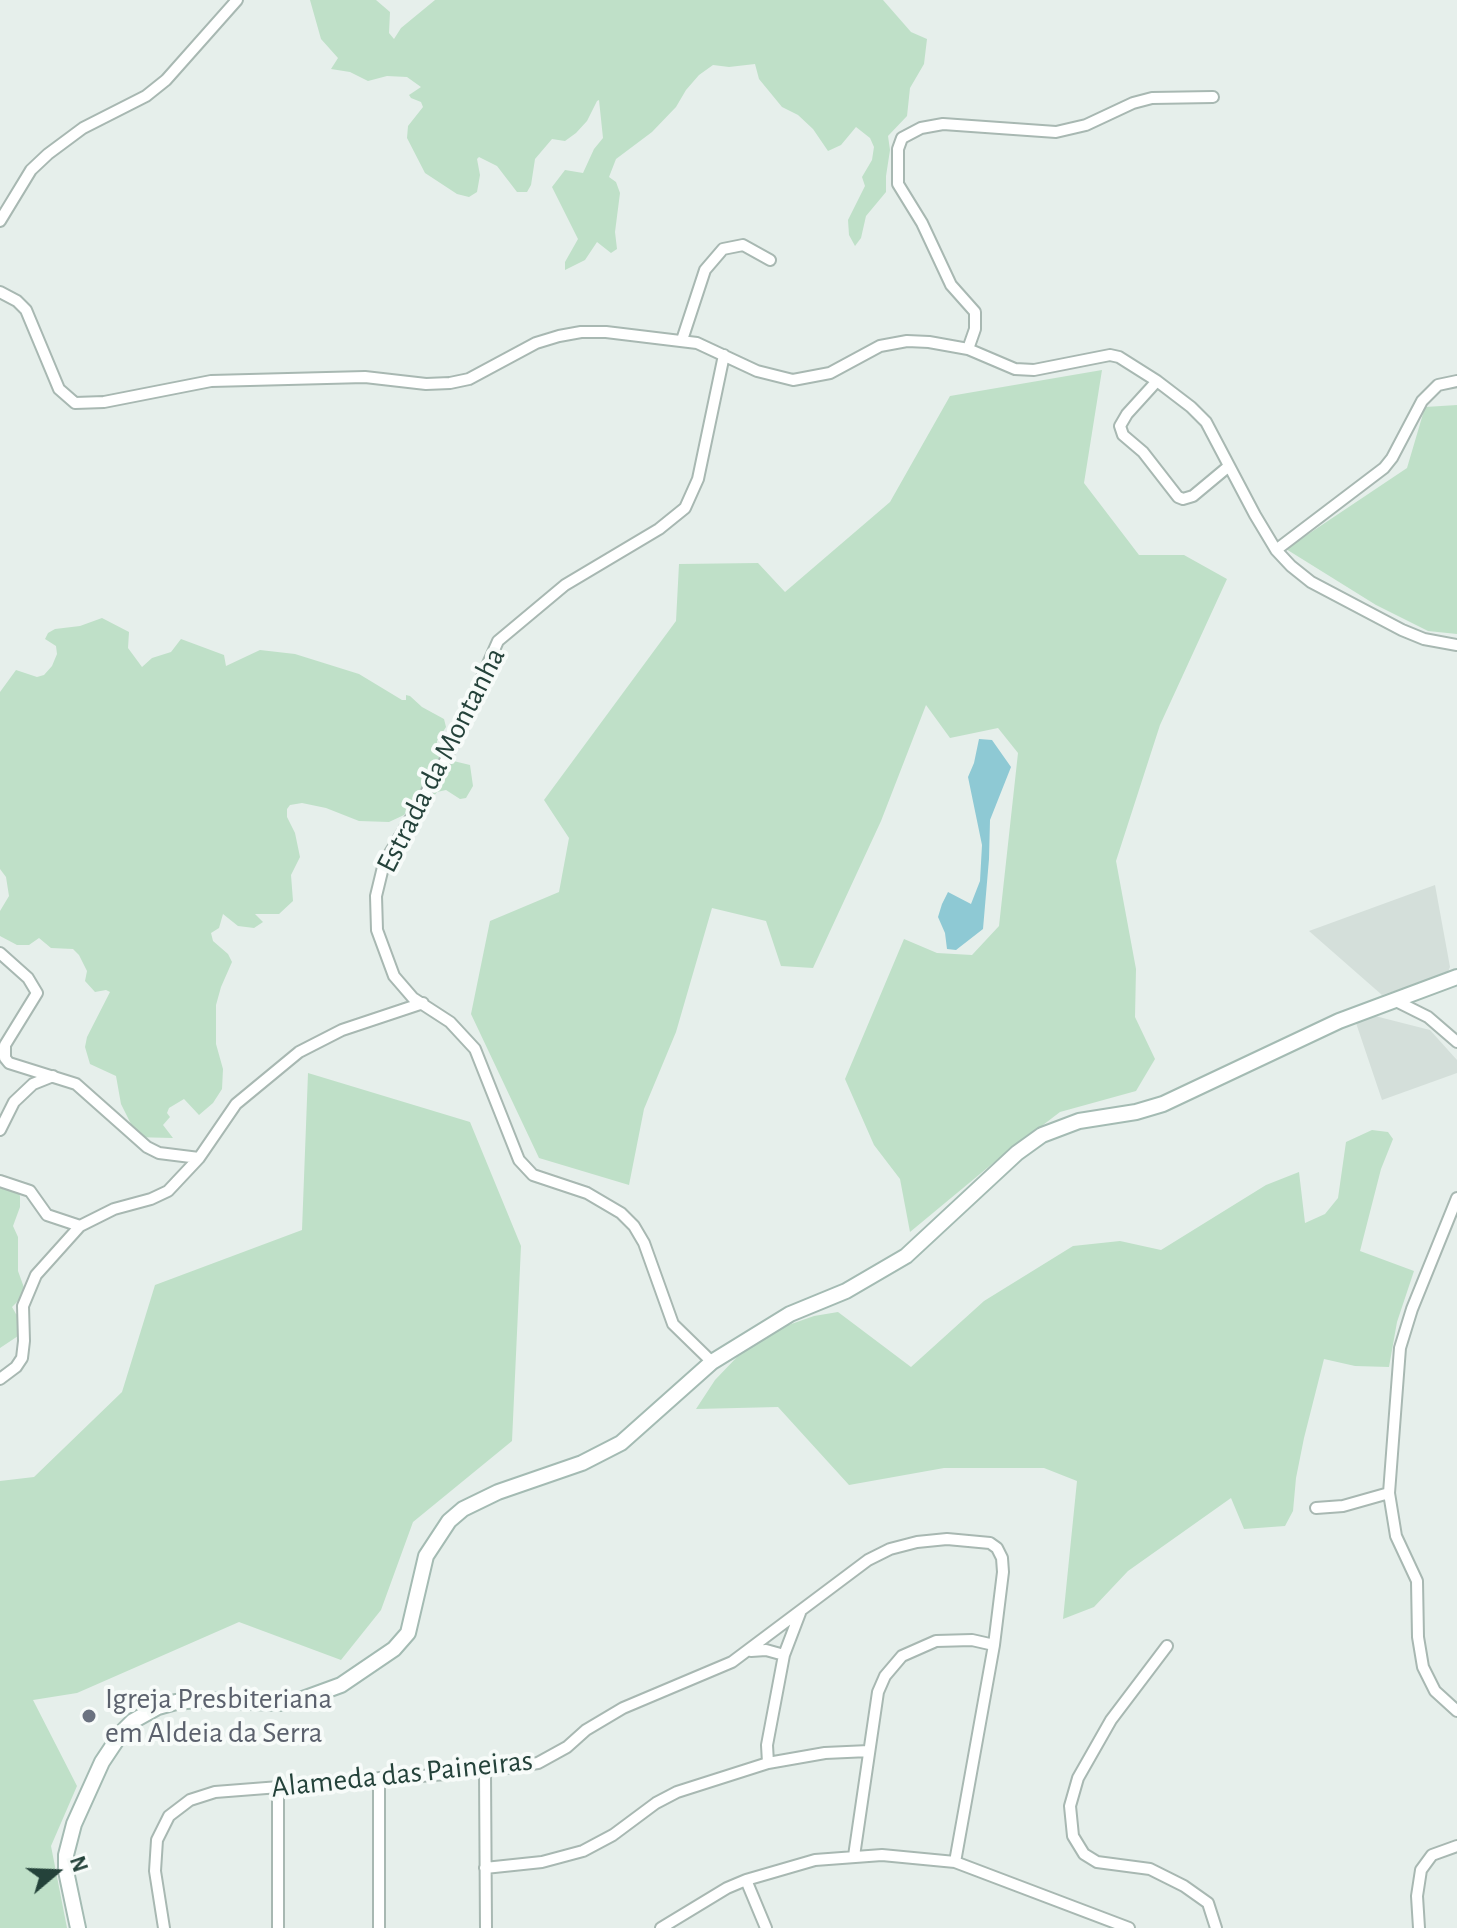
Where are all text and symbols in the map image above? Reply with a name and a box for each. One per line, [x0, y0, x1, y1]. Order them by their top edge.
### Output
street label: Estrada da Montanha [369, 641, 513, 879]
place label: Igreja Presbiteriana em Aldeia da Serra [105, 1681, 332, 1752]
marker: Igreja Presbiteriana em Aldeia da Serra [80, 1707, 98, 1725]
street label: Alameda das Paineiras [269, 1742, 535, 1806]
north arrow [16, 1832, 96, 1912]
text: N [66, 1853, 92, 1875]

